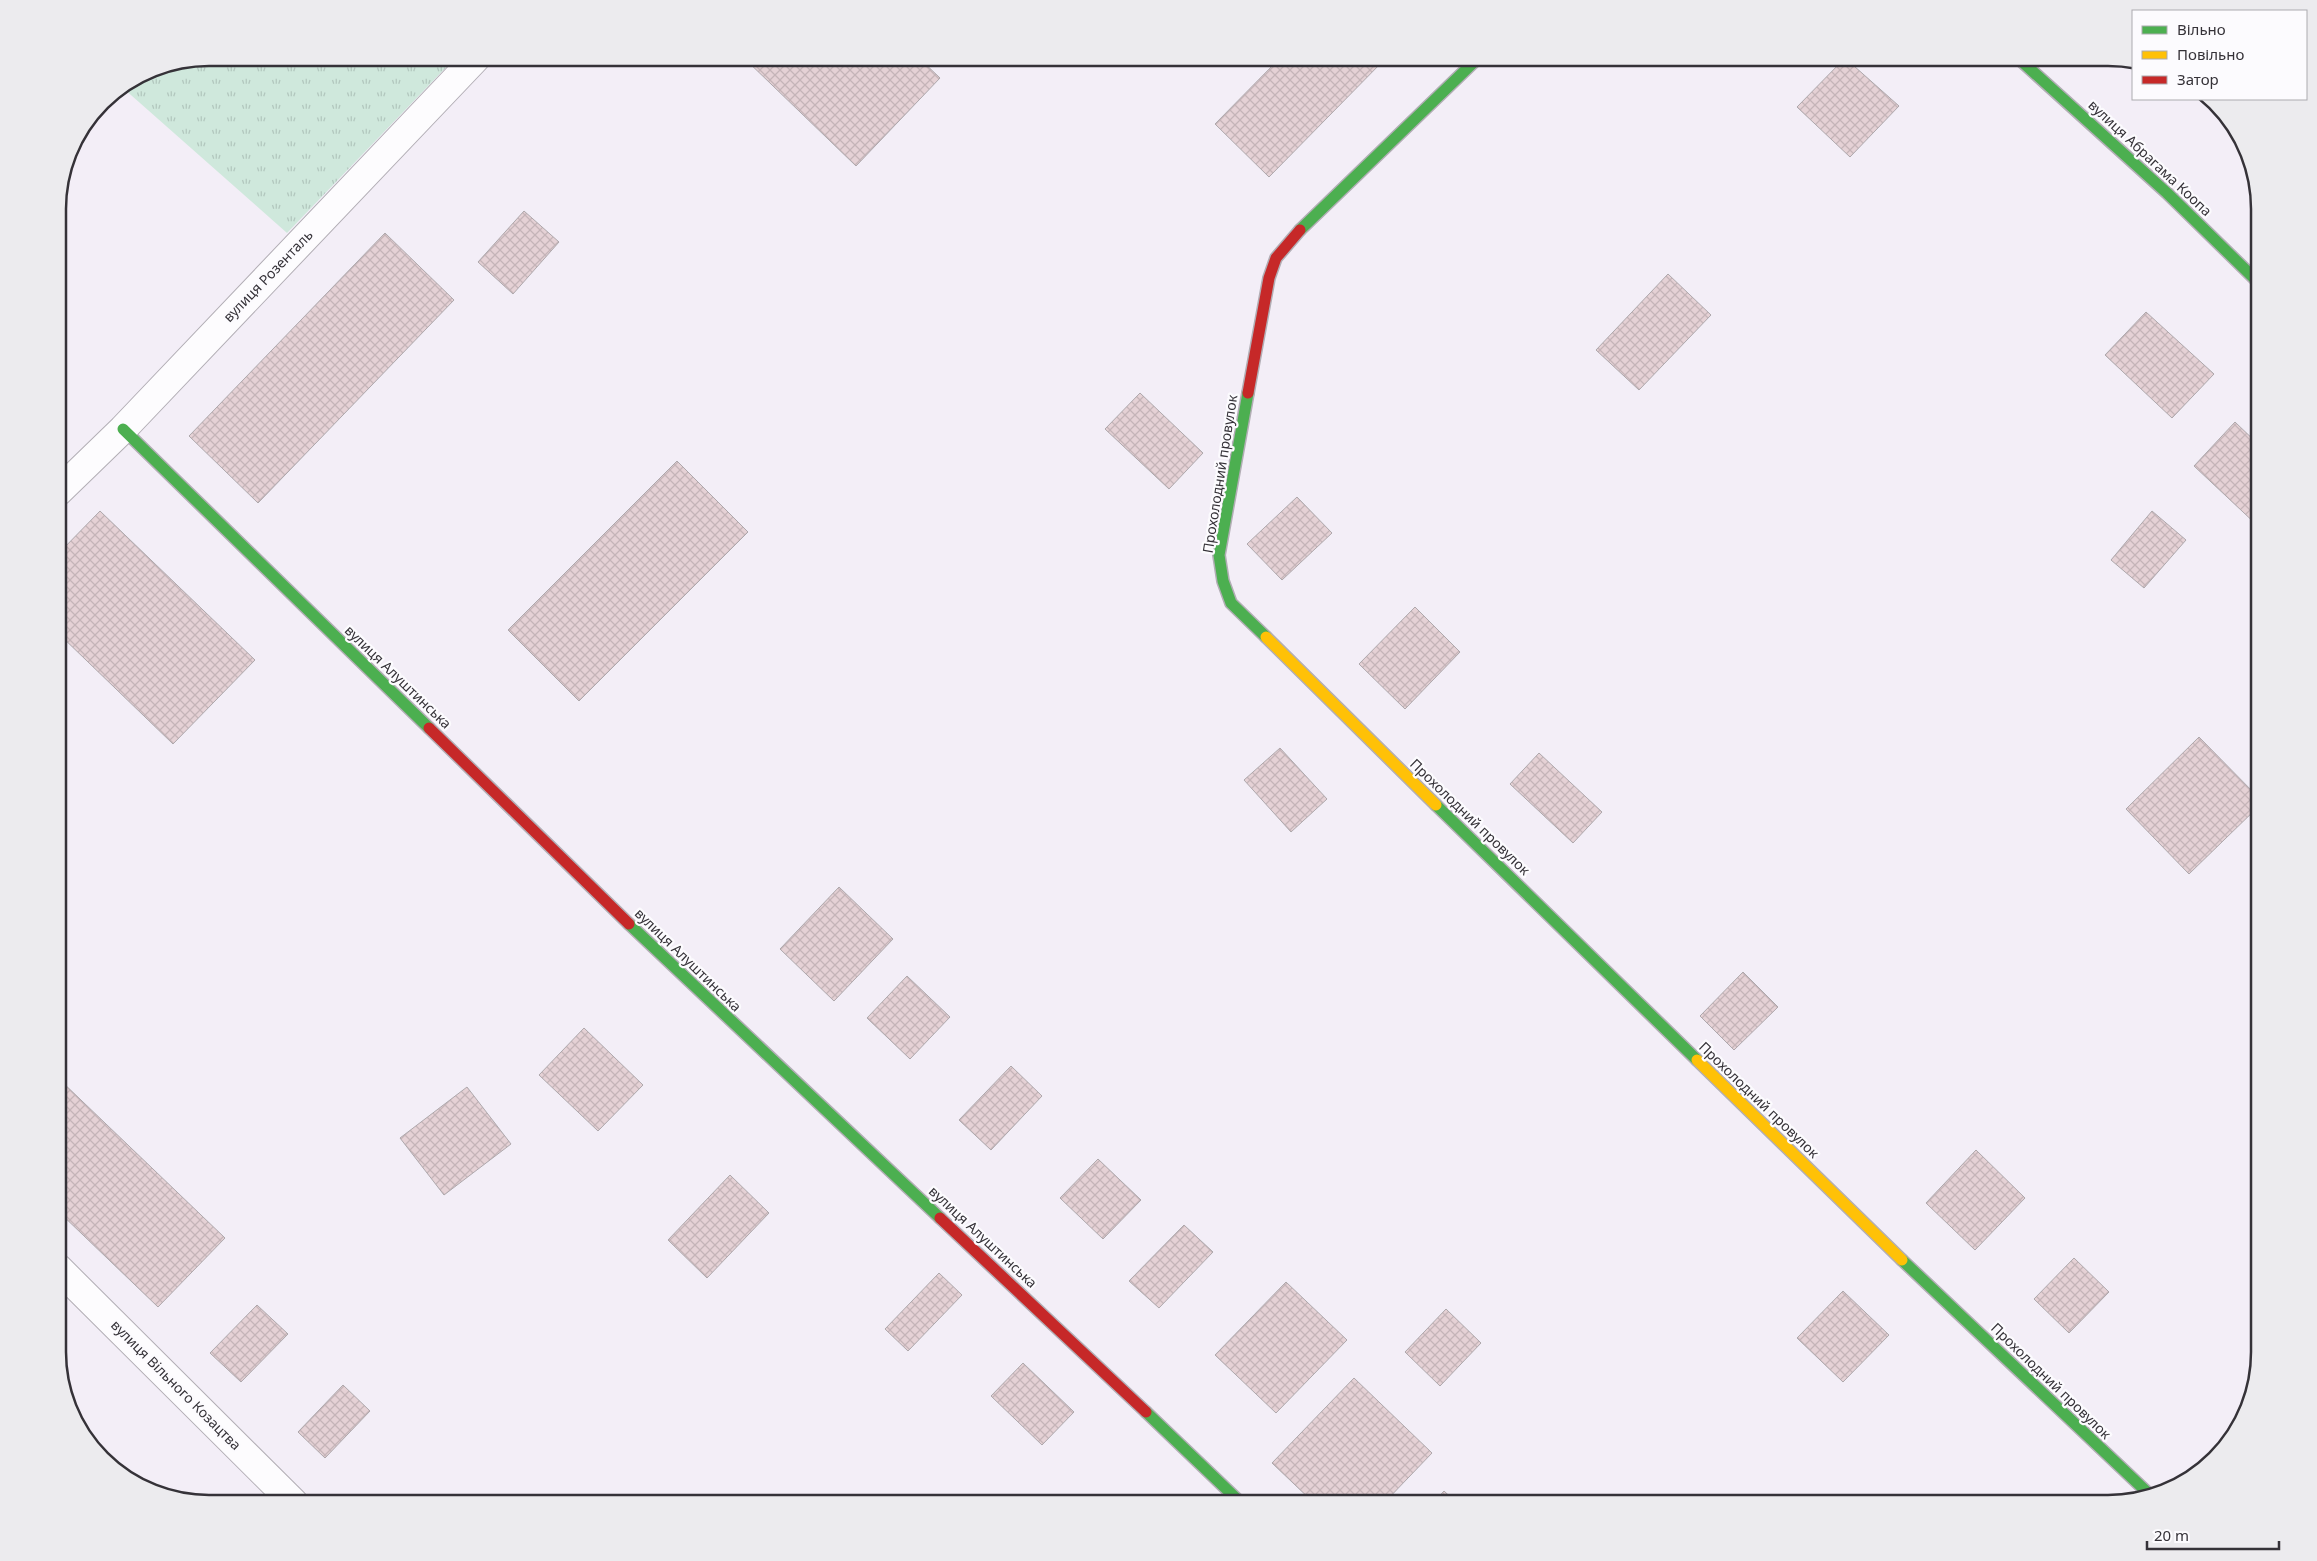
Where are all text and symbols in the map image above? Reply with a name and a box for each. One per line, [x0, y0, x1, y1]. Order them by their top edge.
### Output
legend [2132, 10, 2307, 100]
text: Вільно [2177, 19, 2226, 39]
text: Повільно [2177, 44, 2244, 64]
text: Затор [2177, 69, 2219, 89]
street label: вулиця Абрагама Коопа [2084, 95, 2216, 220]
street label: вулиця Розенталь [219, 225, 317, 326]
street label: Прохолодний провулок [1198, 393, 1241, 554]
street label: вулиця Алуштинська [341, 621, 456, 733]
street label: Прохолодний провулок [1406, 754, 1535, 879]
street label: вулиця Алуштинська [631, 904, 746, 1016]
street label: Прохолодний провулок [1695, 1037, 1824, 1162]
street label: вулиця Алуштинська [925, 1181, 1042, 1292]
street label: вулиця Вільного Козацтва [107, 1315, 246, 1454]
street label: Прохолодний провулок [1987, 1318, 2116, 1443]
scale bar [2147, 1518, 2280, 1550]
text: 20 m [2154, 1525, 2189, 1545]

